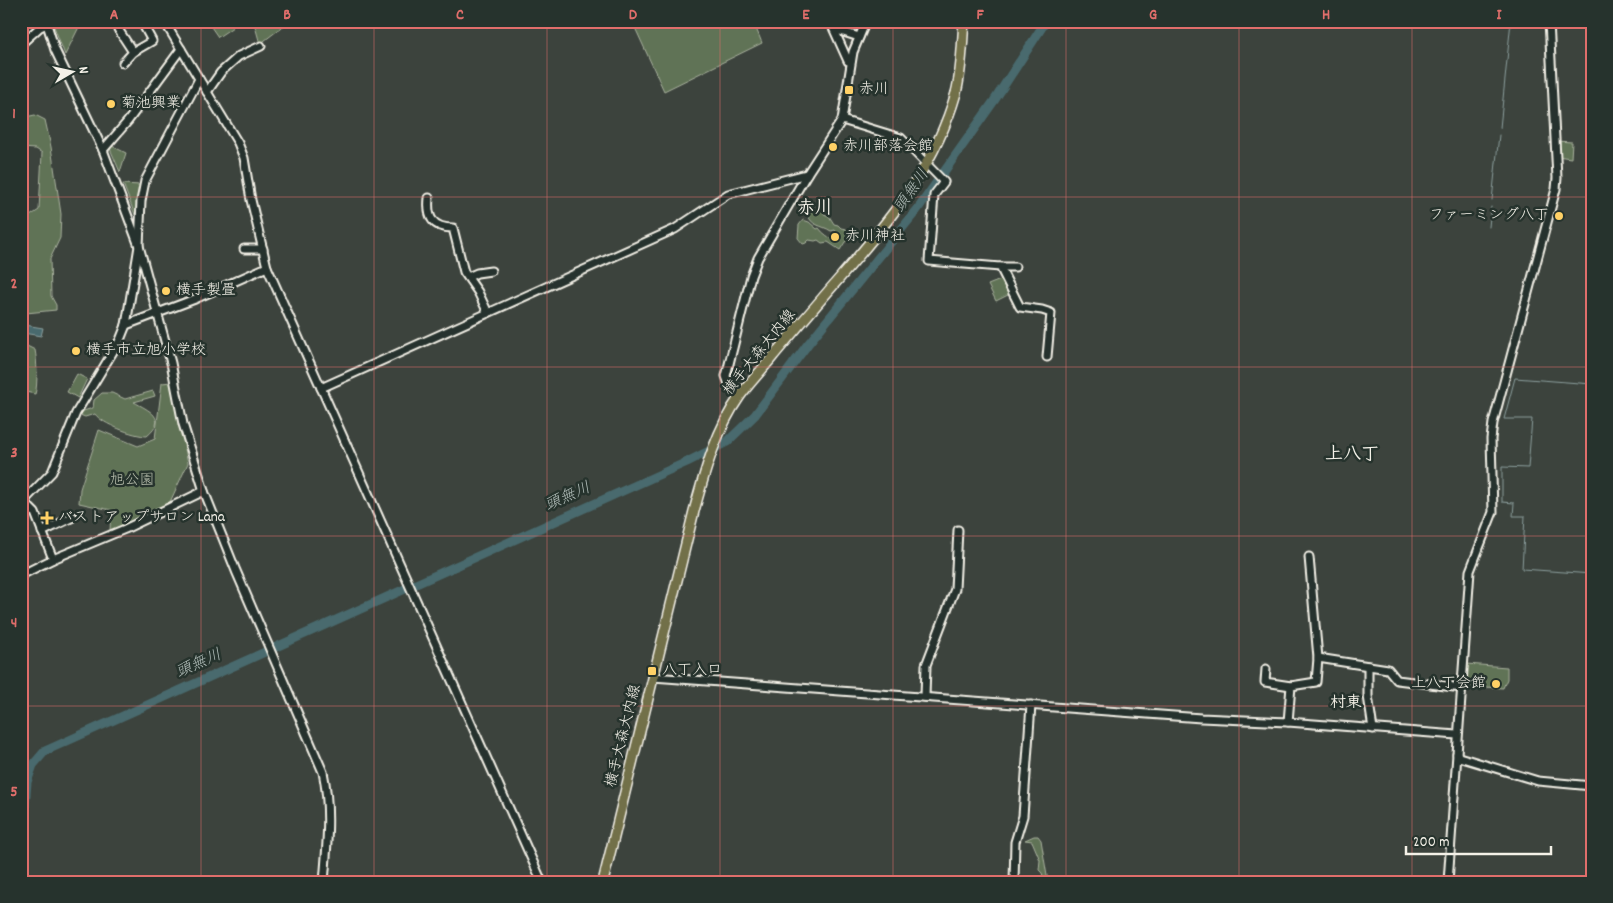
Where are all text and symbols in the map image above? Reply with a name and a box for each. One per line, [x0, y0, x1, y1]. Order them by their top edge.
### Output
text: A [110, 4, 119, 27]
text: B [283, 4, 291, 27]
text: C [456, 4, 464, 27]
text: D [629, 4, 638, 27]
text: E [802, 4, 810, 27]
text: F [976, 4, 984, 27]
text: G [1149, 4, 1157, 27]
text: H [1322, 4, 1330, 27]
text: I [1497, 4, 1503, 27]
north arrow [48, 48, 98, 98]
text: N [72, 65, 93, 75]
place label: 赤川 [859, 79, 889, 101]
marker: 赤川 [843, 84, 855, 96]
place label: 菊池興業 [121, 93, 181, 115]
marker: 菊池興業 [105, 98, 117, 110]
text: 1 [12, 103, 16, 126]
place label: 赤川部落会館 [843, 136, 933, 158]
marker: 赤川部落会館 [827, 141, 839, 153]
water label: 頭無川 [889, 165, 935, 217]
district label: 赤川 [797, 197, 833, 222]
place label: ファーミング八丁 [1429, 205, 1549, 227]
marker: ファーミング八丁 [1553, 210, 1565, 222]
place label: 赤川神社 [845, 226, 905, 248]
marker: 赤川神社 [829, 231, 841, 243]
text: 2 [11, 273, 18, 296]
place label: 横手製畳 [176, 280, 236, 302]
marker: 横手製畳 [160, 285, 172, 297]
street label: 横手大森大内線 [718, 305, 802, 401]
place label: 横手市立旭小学校 [86, 340, 206, 362]
marker: 横手市立旭小学校 [70, 345, 82, 357]
text: 3 [10, 442, 18, 465]
district label: 上八丁 [1325, 443, 1379, 468]
park label: 旭公園 [109, 470, 155, 492]
water label: 頭無川 [541, 477, 595, 517]
place label: バストアップサロン Lana [58, 507, 226, 529]
marker: バストアップサロン Lana [40, 511, 54, 525]
text: 4 [11, 612, 17, 635]
water label: 頭無川 [172, 644, 226, 684]
place label: 八丁入口 [662, 660, 722, 682]
marker: 八丁入口 [646, 665, 658, 677]
place label: 上八丁会館 [1411, 673, 1486, 695]
marker: 上八丁会館 [1490, 678, 1502, 690]
street label: 横手大森大内線 [601, 682, 647, 790]
district label: 村東 [1330, 692, 1362, 715]
text: 5 [10, 781, 18, 804]
scale bar [1406, 823, 1550, 855]
text: 200 m [1413, 832, 1450, 854]

